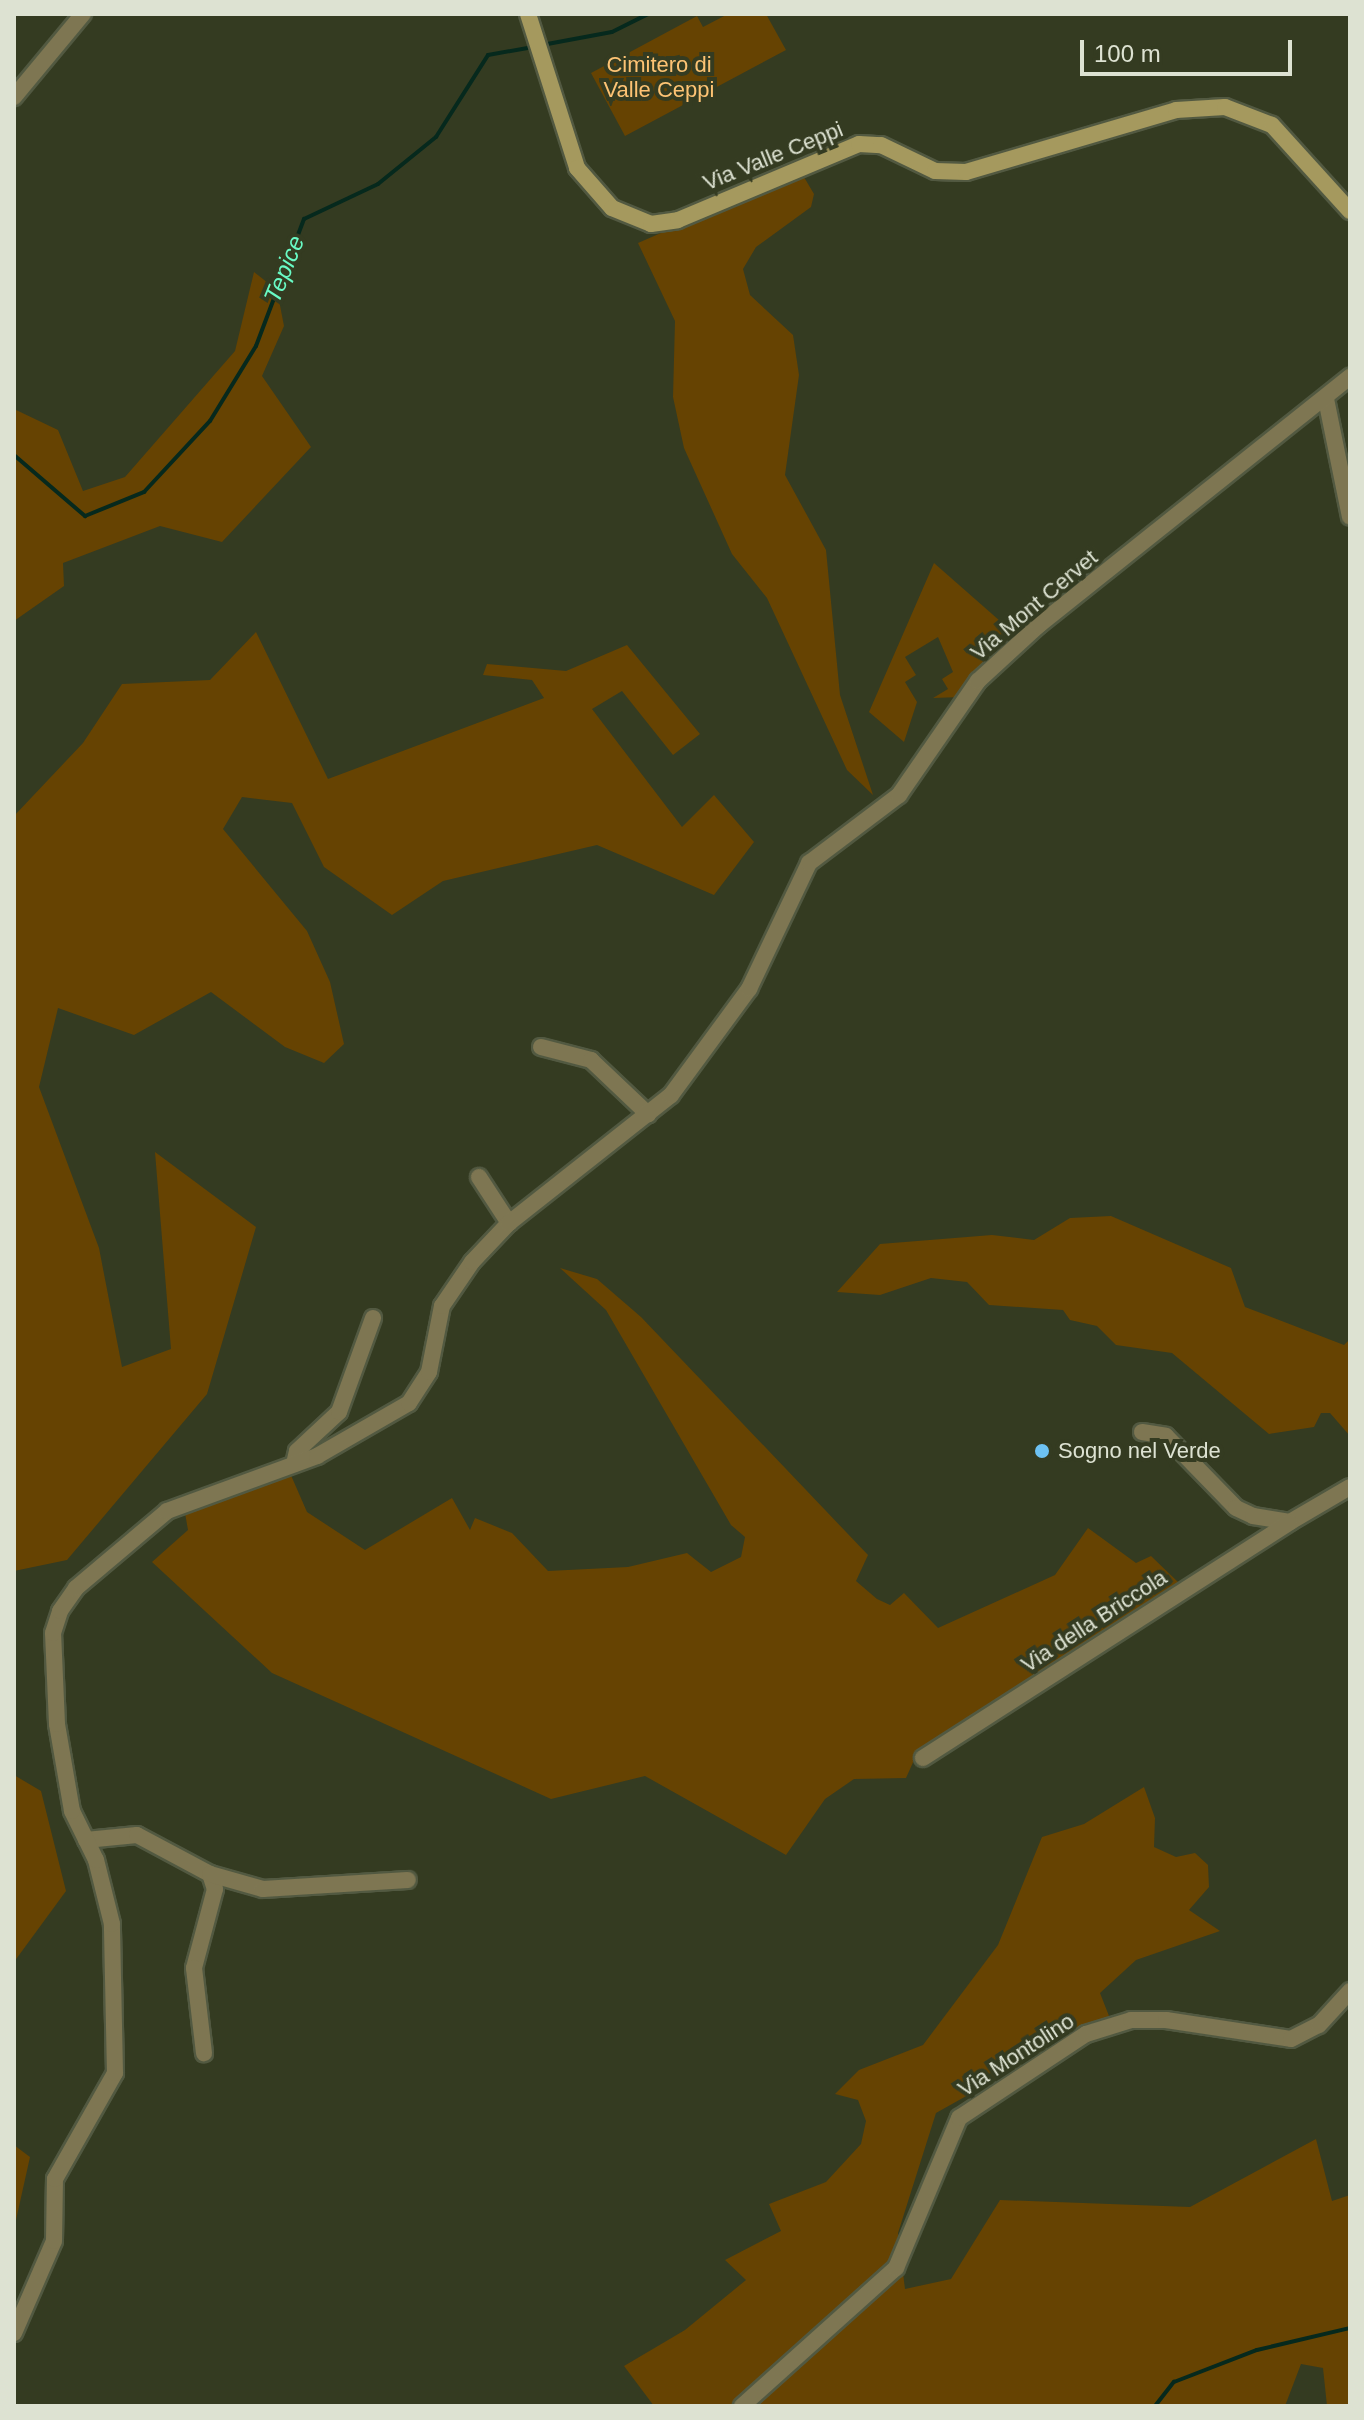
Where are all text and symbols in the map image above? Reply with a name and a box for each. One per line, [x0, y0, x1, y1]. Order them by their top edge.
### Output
scale bar [1084, 24, 1296, 74]
text: 100 m [1094, 40, 1161, 67]
park label: Cimitero di Valle Ceppi [604, 51, 714, 102]
street label: Via Valle Ceppi [699, 116, 847, 196]
water label: Tepice [258, 231, 310, 307]
street label: Via Mont Cervet [965, 544, 1103, 666]
place label: Sogno nel Verde [1058, 1438, 1221, 1464]
marker: Sogno nel Verde [1033, 1442, 1051, 1460]
street label: Via della Briccola [1016, 1564, 1172, 1678]
street label: Via Montolino [953, 2008, 1079, 2102]

